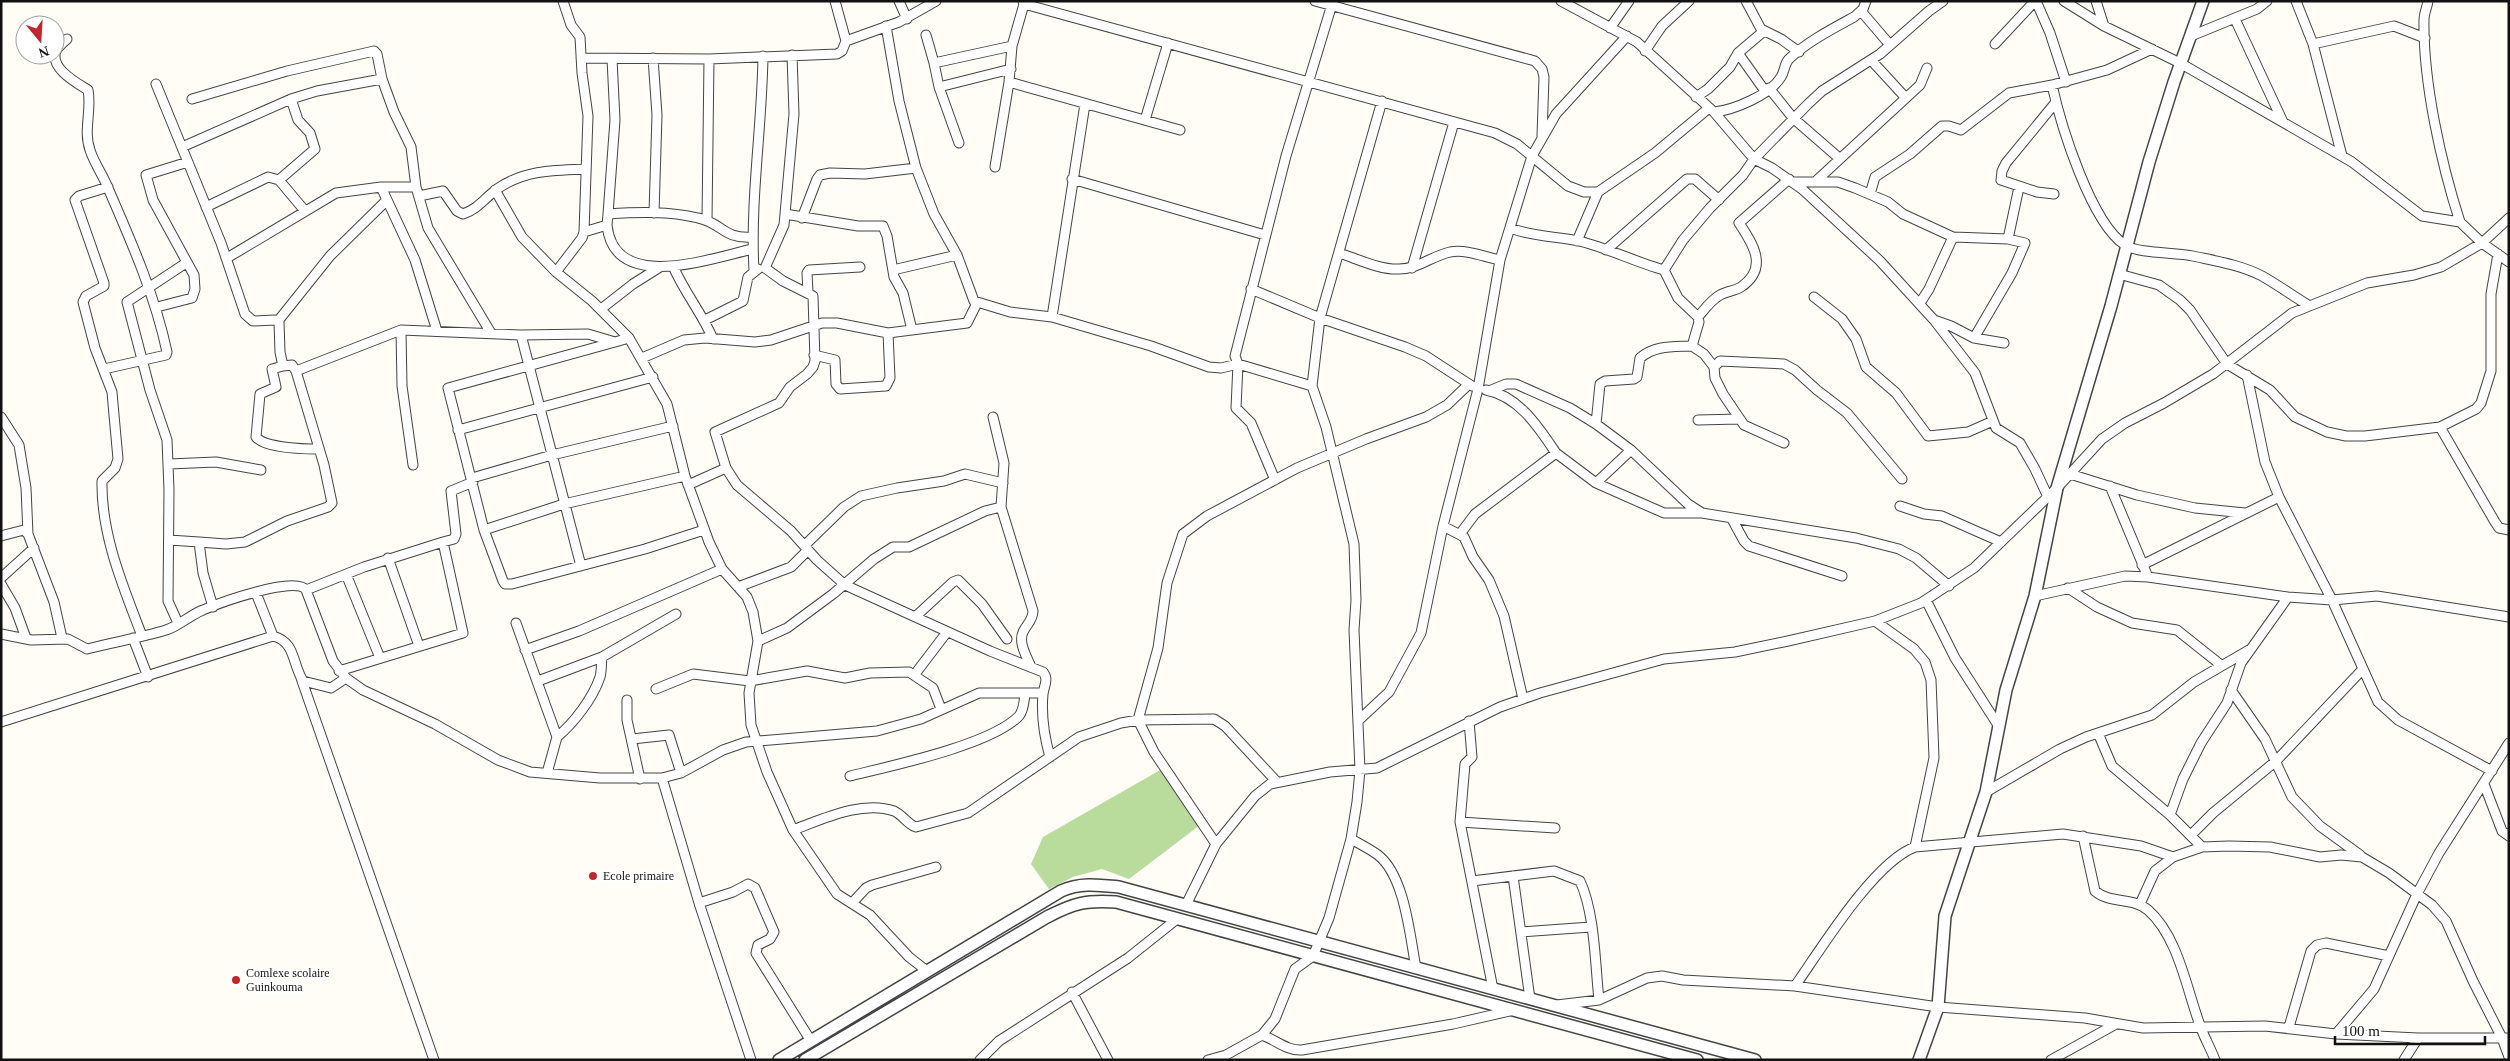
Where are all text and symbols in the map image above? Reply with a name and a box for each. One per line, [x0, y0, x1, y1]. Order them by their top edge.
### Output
north arrow [15, 15, 65, 65]
text: N [37, 43, 51, 61]
place label: Ecole primaire [603, 869, 674, 883]
marker: Ecole primaire [587, 870, 599, 882]
place label: Comlexe scolaire Guinkouma [246, 966, 330, 994]
marker: Comlexe scolaire Guinkouma [230, 974, 242, 986]
scale bar [2335, 1014, 2485, 1046]
text: 100 m [2342, 1023, 2380, 1039]

